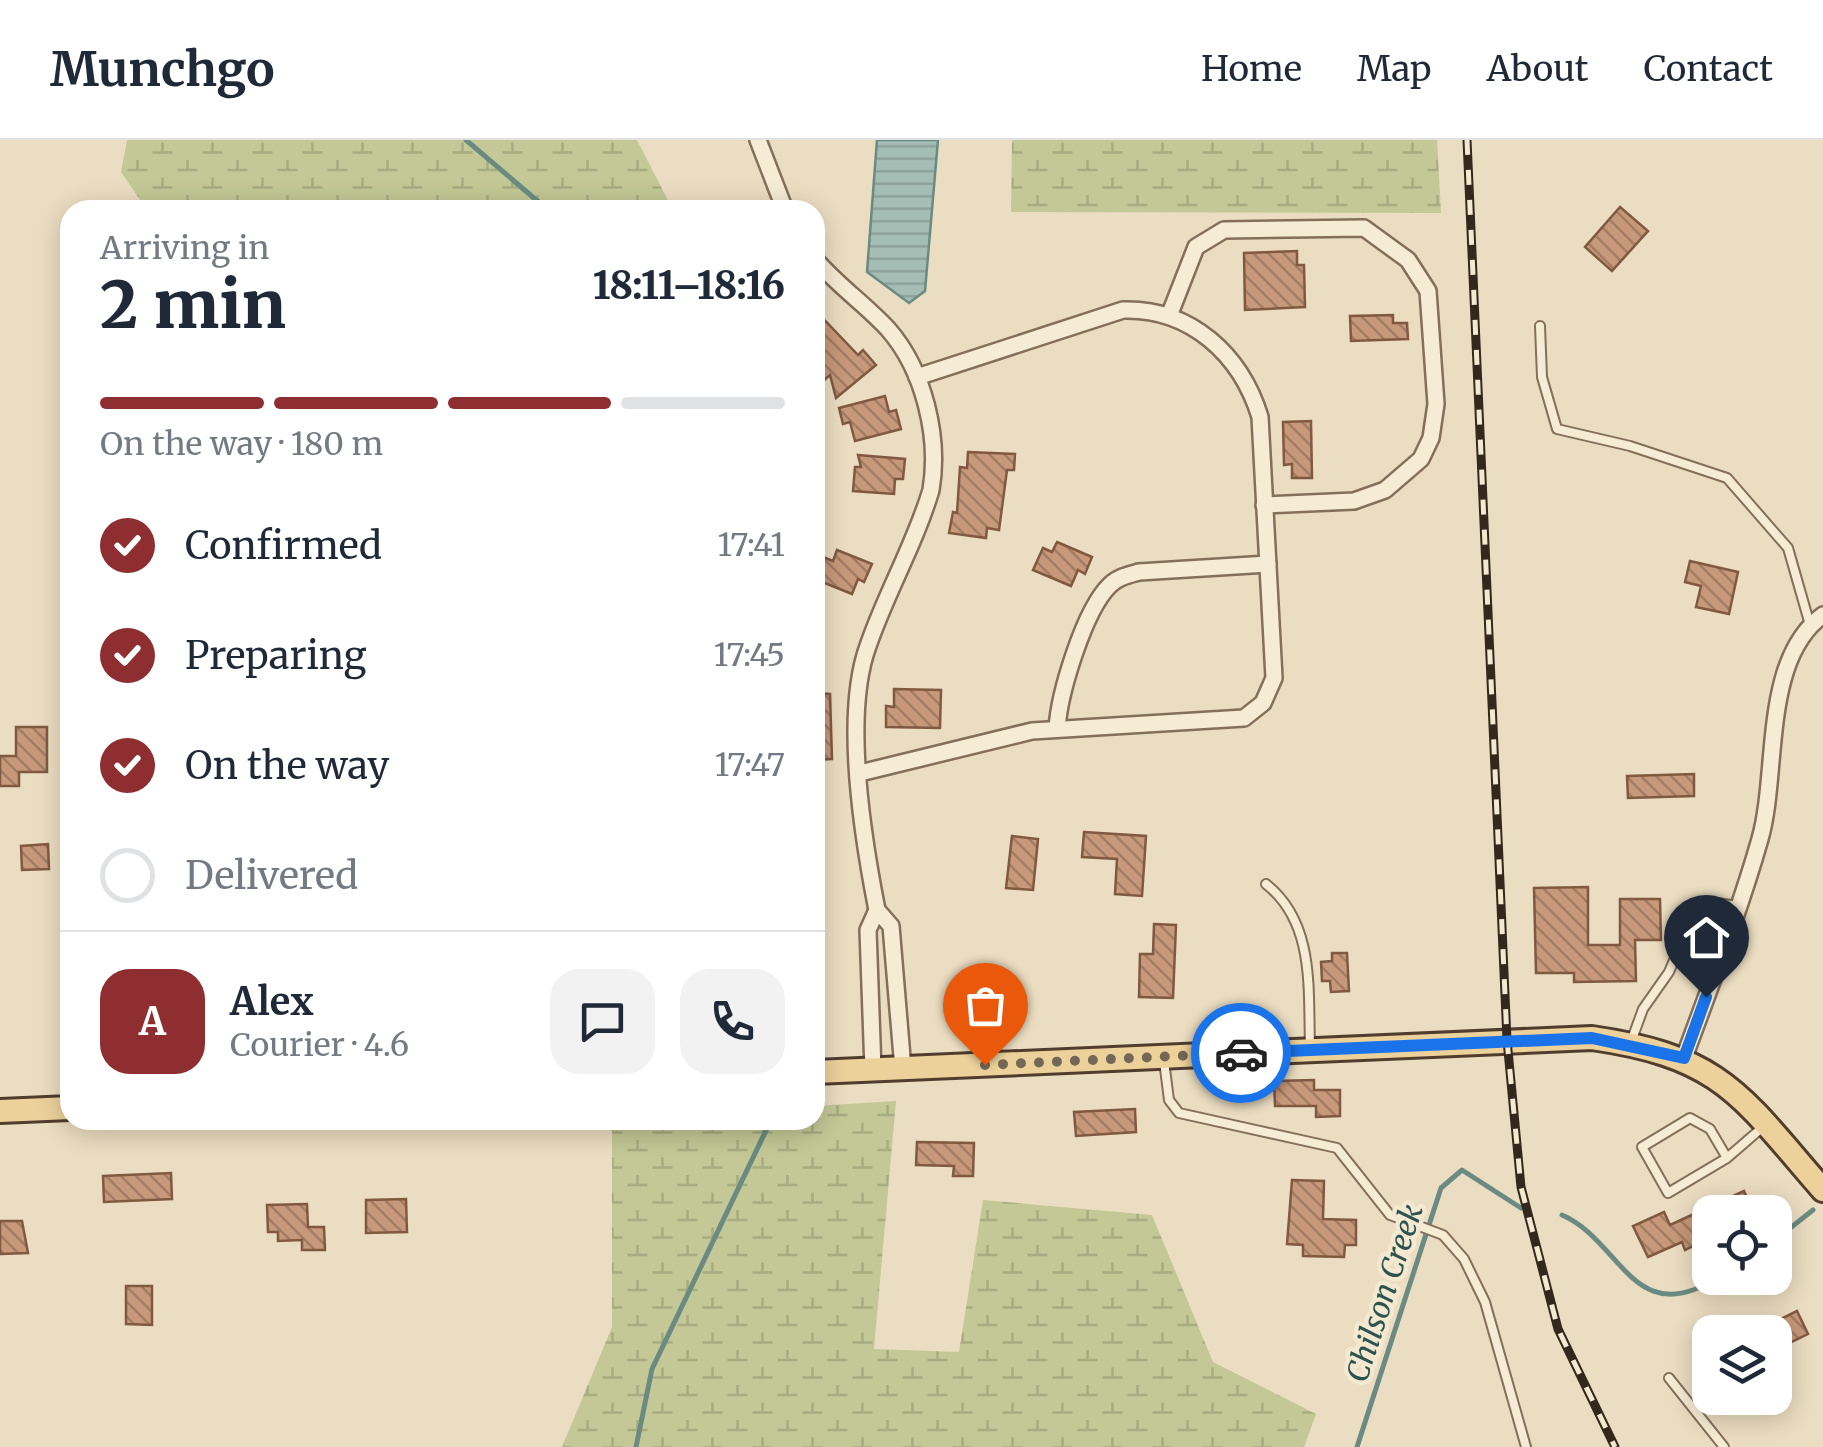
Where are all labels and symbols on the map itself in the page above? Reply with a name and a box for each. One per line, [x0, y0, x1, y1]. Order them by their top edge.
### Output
pin [1664, 895, 1749, 998]
pin [943, 963, 1028, 1066]
courier [1191, 1003, 1291, 1103]
water label: Chilson Creek [1337, 1199, 1431, 1387]

